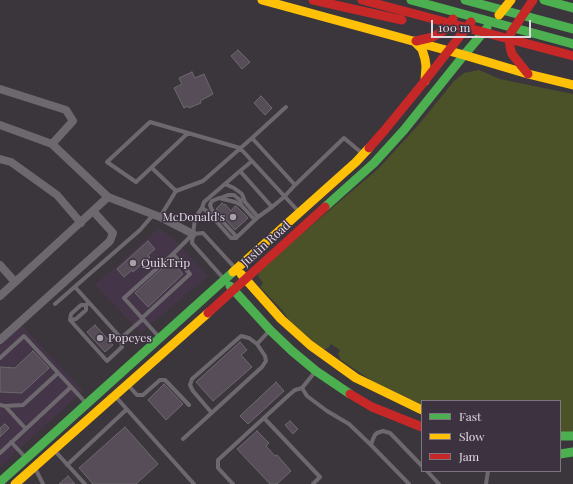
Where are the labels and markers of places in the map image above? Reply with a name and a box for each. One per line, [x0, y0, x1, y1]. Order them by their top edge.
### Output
place label: McDonald's [163, 210, 225, 224]
marker: McDonald's [228, 212, 238, 222]
place label: QuikTrip [141, 256, 190, 270]
marker: QuikTrip [128, 258, 138, 268]
place label: Popeyes [108, 331, 152, 345]
marker: Popeyes [95, 333, 105, 343]

